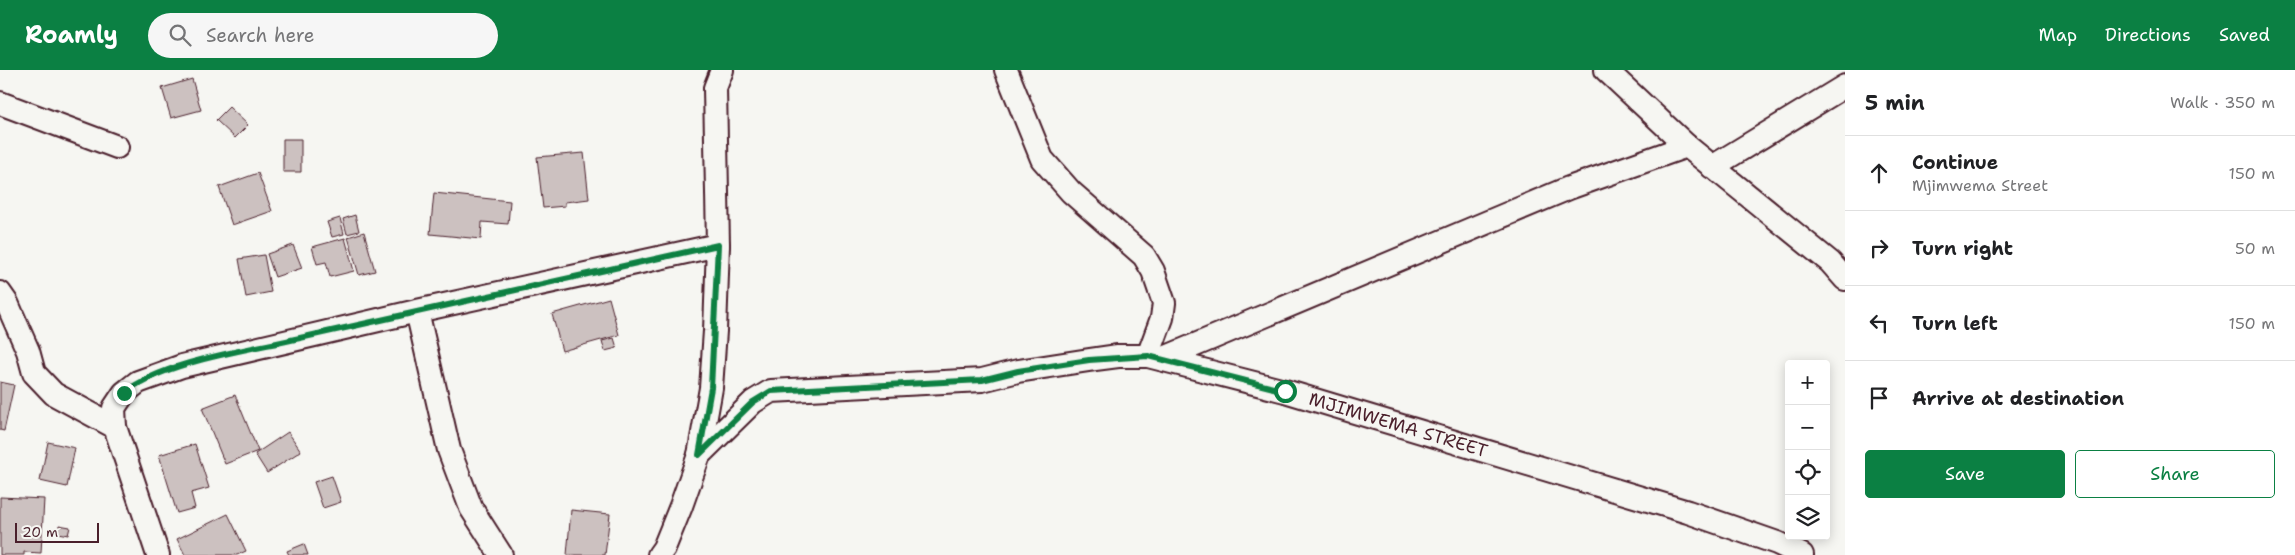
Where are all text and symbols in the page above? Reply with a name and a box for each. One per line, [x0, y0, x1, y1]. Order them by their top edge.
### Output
search box [148, 13, 498, 58]
text: Roamly [25, 19, 118, 51]
icon: search [166, 21, 194, 49]
text: Search here [206, 23, 315, 48]
text: Map [2039, 23, 2077, 47]
text: Directions [2105, 23, 2191, 47]
text: Saved [2219, 23, 2270, 47]
text: 5 min [1865, 89, 1925, 117]
text: Walk · 350 m [2170, 92, 2275, 113]
text: Continue [1912, 150, 1998, 175]
icon: ahead [1865, 159, 1893, 187]
text: 150 m [2228, 163, 2275, 184]
text: Mjimwema Street [1912, 175, 2048, 196]
icon: right [1865, 234, 1893, 262]
text: Turn right [1912, 236, 2013, 261]
text: 50 m [2235, 238, 2275, 259]
icon: left [1865, 309, 1893, 337]
text: Turn left [1912, 311, 1998, 336]
text: 150 m [2228, 313, 2275, 334]
map controls [1785, 360, 1830, 540]
button: + [1785, 360, 1830, 405]
route start [1274, 380, 1297, 403]
route end [113, 382, 136, 405]
icon: arrive [1865, 384, 1893, 412]
text: Arrive at destination [1912, 386, 2124, 411]
street label: MJIMWEMA STREET [1306, 387, 1491, 463]
button: − [1785, 405, 1830, 450]
button: locate [1785, 450, 1830, 495]
button: Save [1865, 450, 2065, 498]
button: Share [2075, 450, 2275, 498]
button: layers [1785, 495, 1830, 540]
scale bar [15, 520, 99, 543]
text: 20 m [22, 523, 58, 541]

